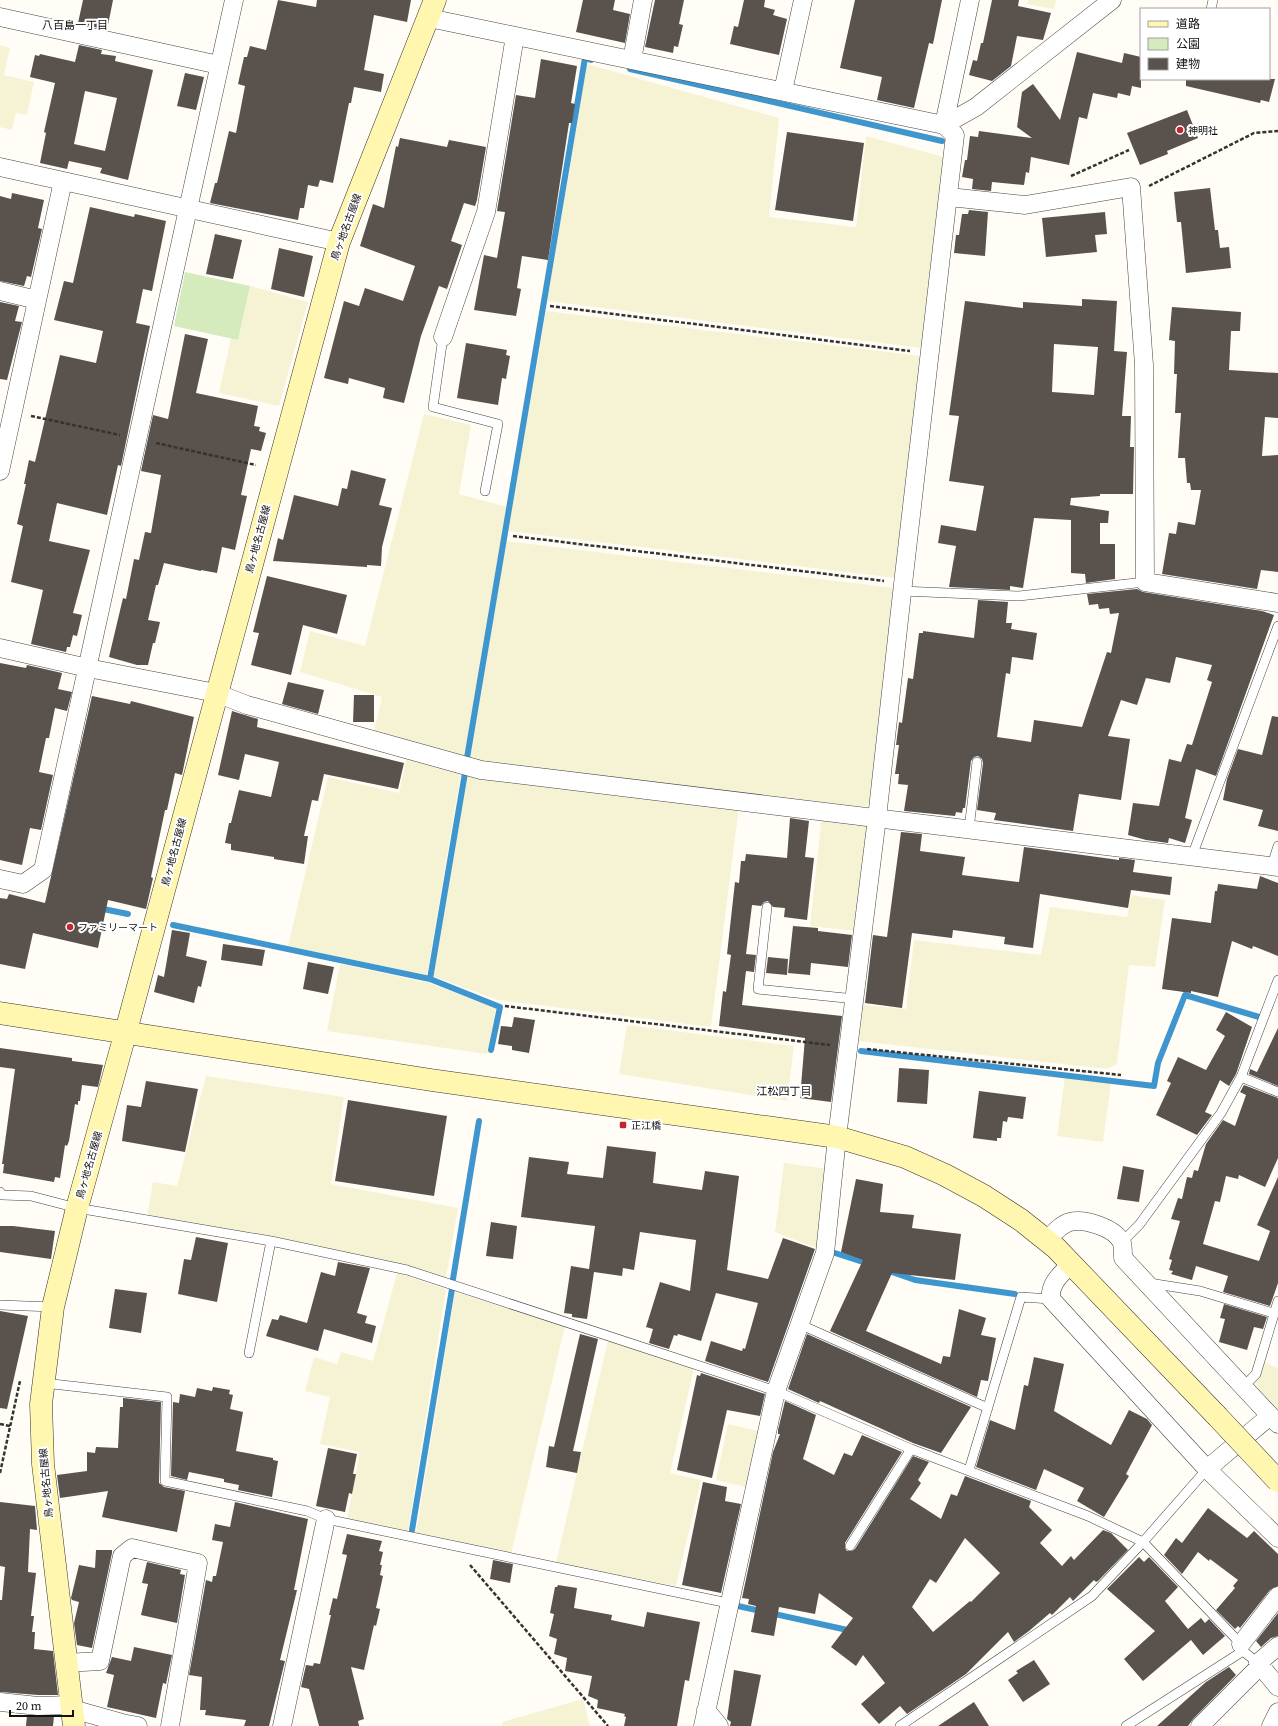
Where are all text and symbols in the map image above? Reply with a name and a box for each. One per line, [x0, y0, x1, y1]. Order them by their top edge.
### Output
legend [1140, 8, 1270, 80]
text: 道路 [1176, 16, 1200, 32]
district label: 八百島一丁目 [42, 18, 108, 33]
text: 公園 [1176, 36, 1200, 52]
text: 建物 [1176, 56, 1200, 72]
place label: 神明社 [1188, 124, 1218, 137]
marker: 神明社 [1175, 125, 1185, 135]
street label: 鳥ヶ地名古屋線 [328, 192, 364, 262]
street label: 鳥ヶ地名古屋線 [243, 504, 273, 574]
street label: 鳥ヶ地名古屋線 [159, 817, 189, 887]
place label: ファミリーマート [78, 921, 158, 934]
marker: ファミリーマート [65, 922, 75, 932]
district label: 江松四丁目 [757, 1084, 812, 1099]
place label: 正江橋 [631, 1119, 661, 1132]
marker: 正江橋 [618, 1120, 628, 1130]
street label: 鳥ヶ地名古屋線 [73, 1130, 105, 1200]
street label: 鳥ヶ地名古屋線 [36, 1448, 56, 1518]
scale bar [10, 1692, 73, 1718]
text: 20 m [16, 1698, 42, 1714]

